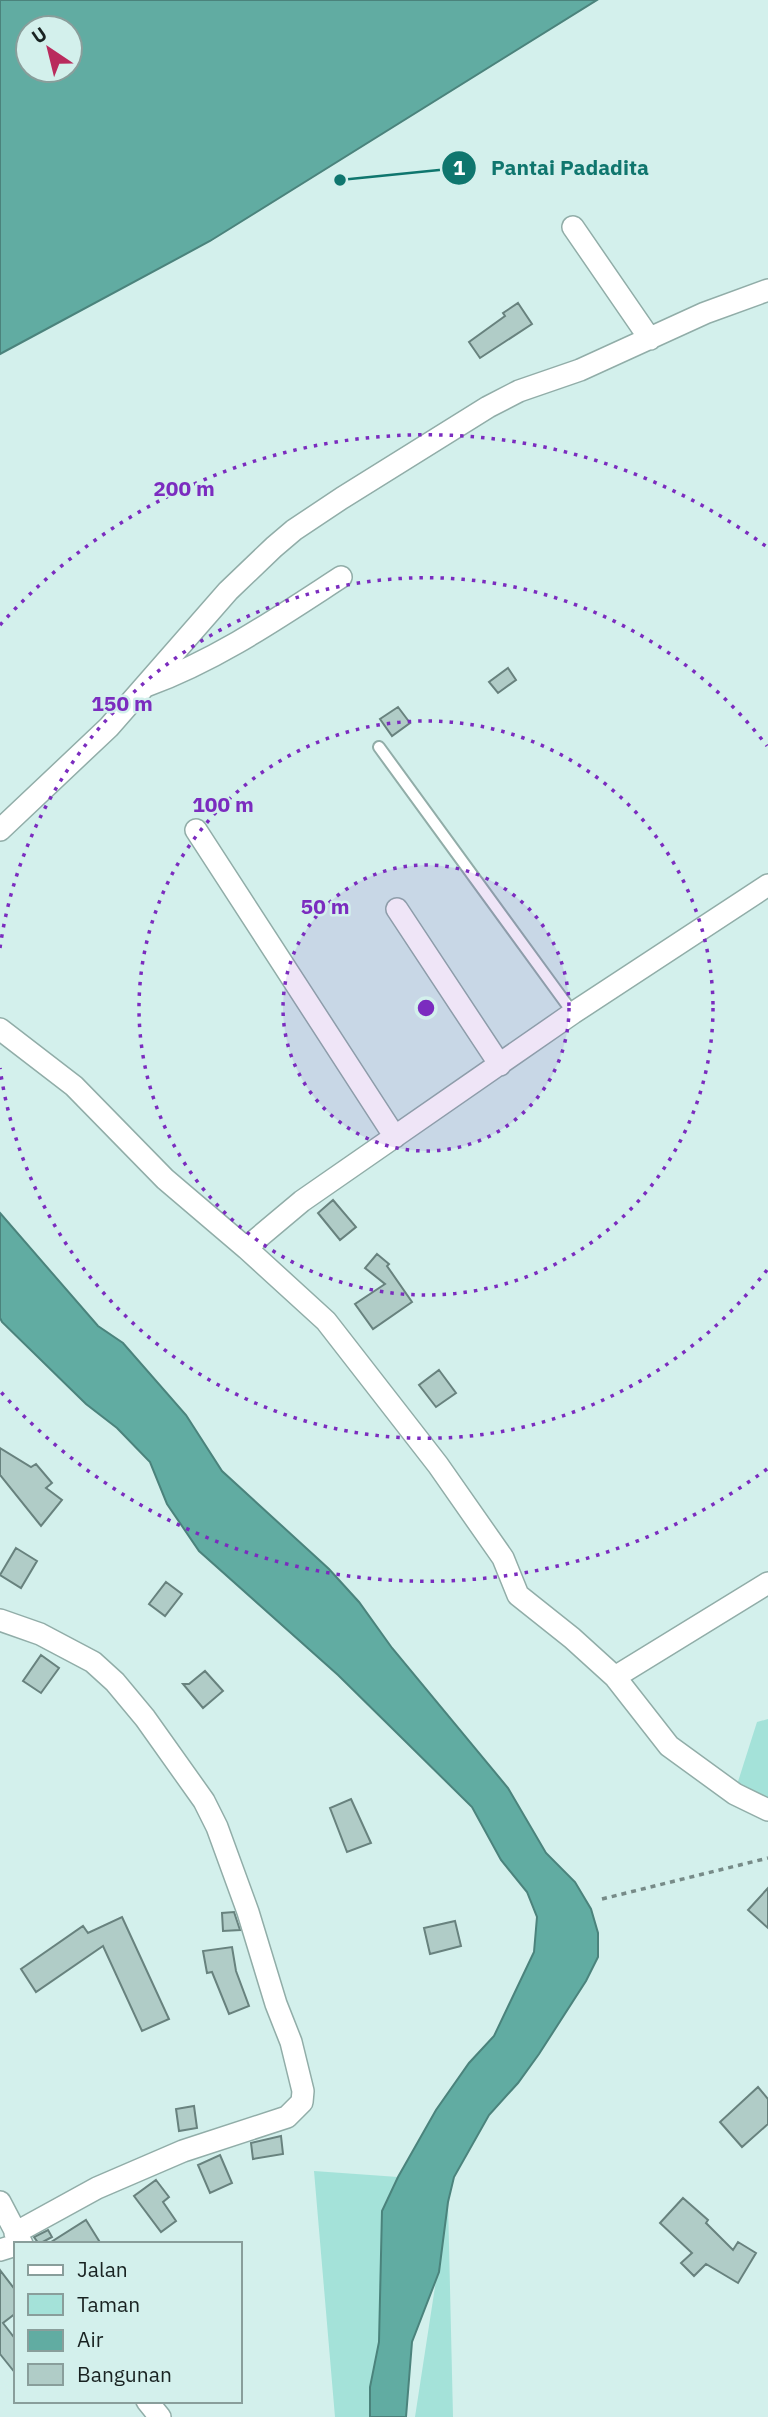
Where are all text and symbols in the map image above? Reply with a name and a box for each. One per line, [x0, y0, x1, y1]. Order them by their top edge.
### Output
north arrow [14, 14, 84, 84]
text: U [27, 21, 52, 49]
callout: Pantai Padadita [442, 147, 663, 189]
text: 1 [453, 153, 466, 181]
text: Pantai Padadita [491, 153, 649, 181]
text: 200 m [153, 474, 215, 502]
text: 150 m [91, 689, 153, 717]
text: 100 m [192, 790, 254, 818]
text: 50 m [301, 892, 349, 920]
centre of rings [414, 996, 438, 1020]
legend [14, 2242, 242, 2403]
text: Jalan [77, 2255, 128, 2283]
text: Taman [77, 2290, 140, 2318]
text: Air [77, 2325, 104, 2353]
text: Bangunan [77, 2360, 172, 2388]

